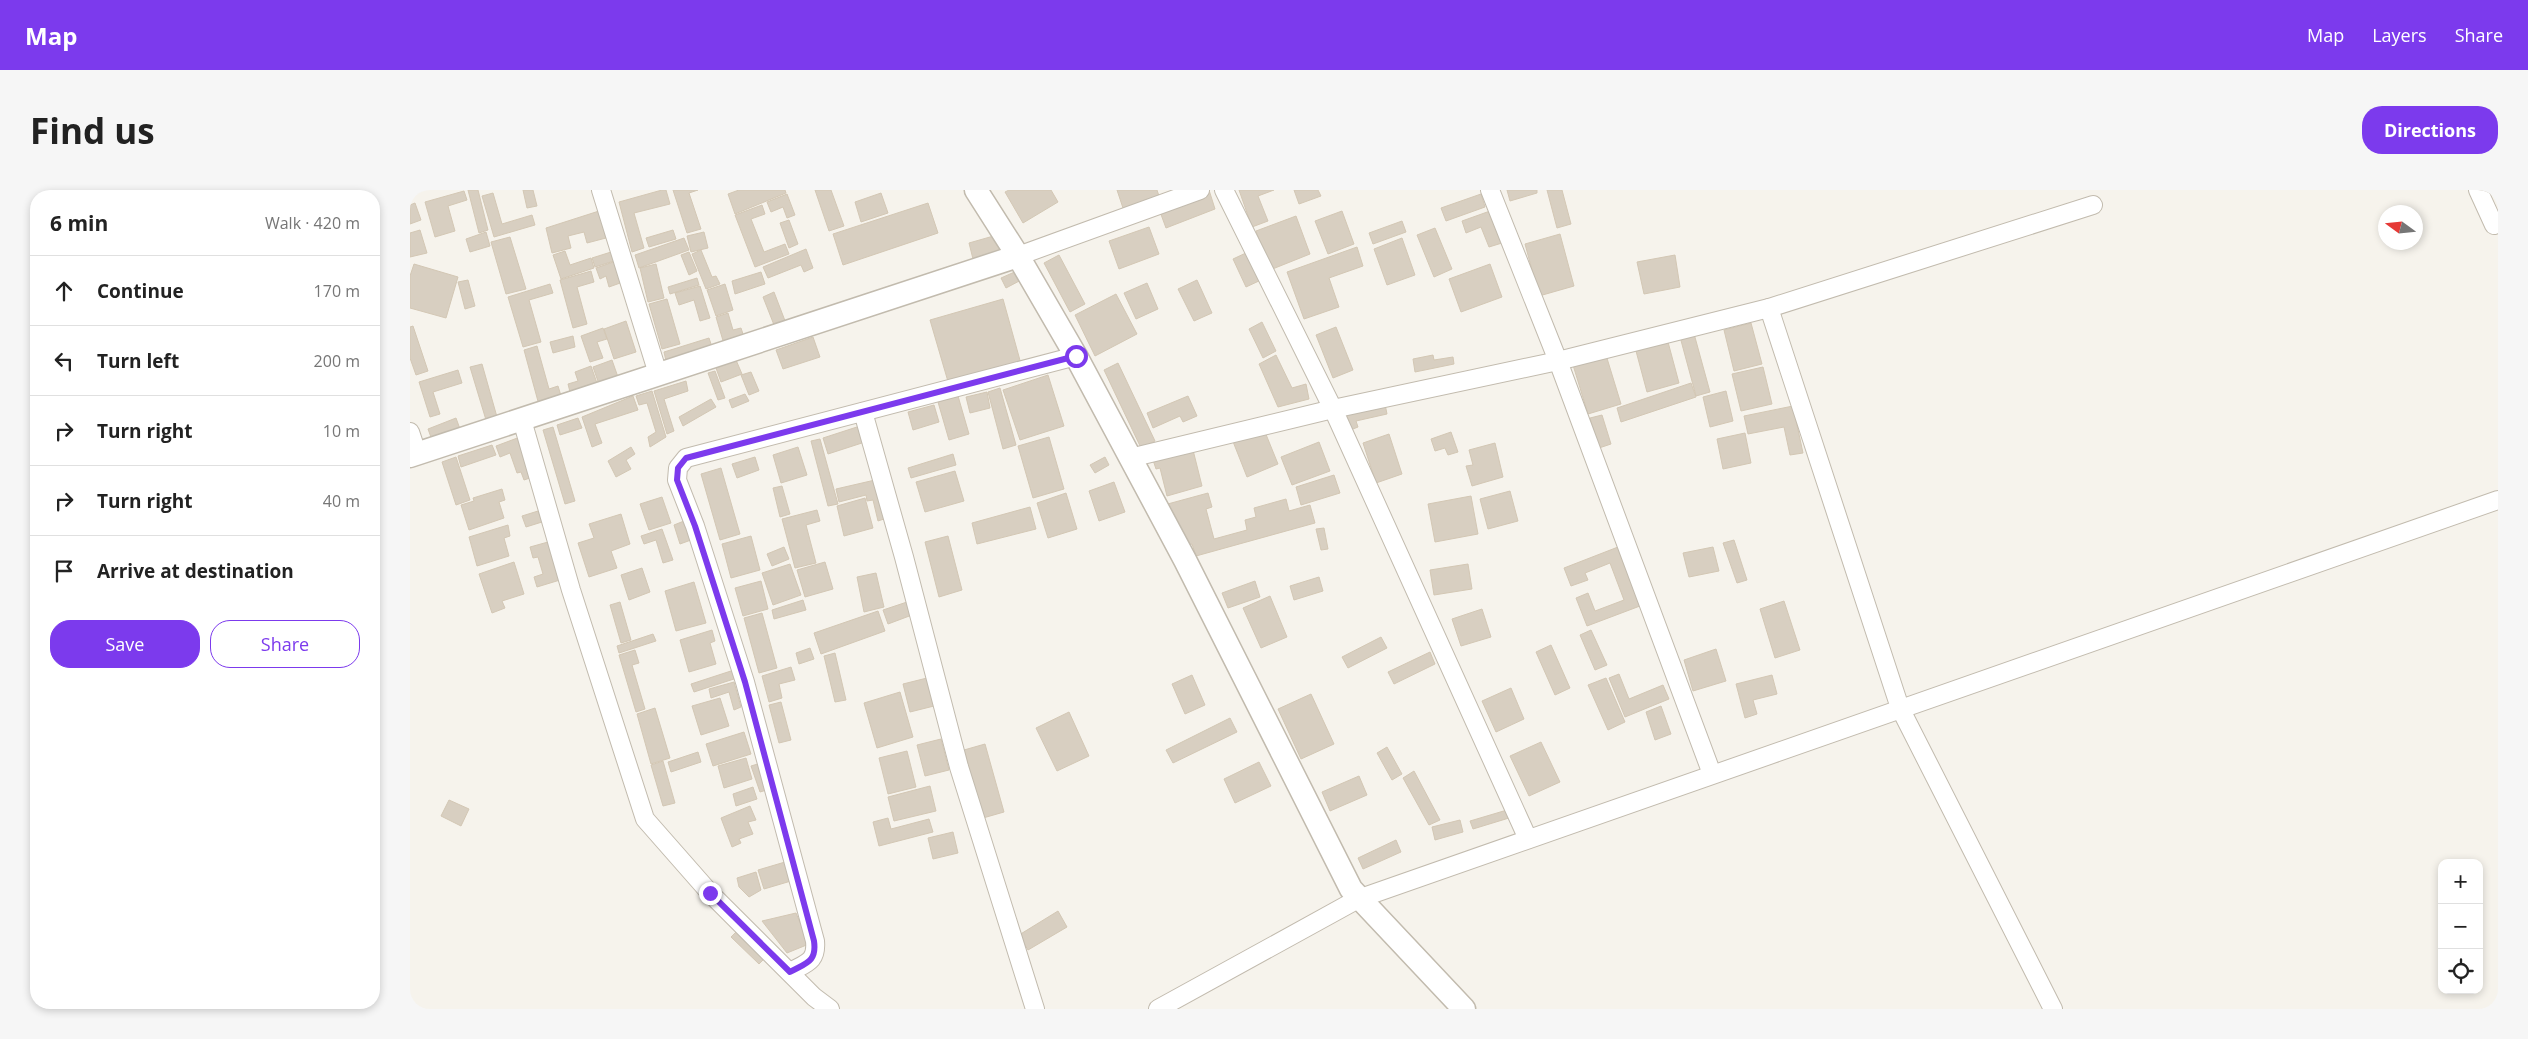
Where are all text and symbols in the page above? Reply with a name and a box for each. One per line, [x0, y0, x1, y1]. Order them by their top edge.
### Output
text: Map [25, 19, 77, 52]
text: Map [2307, 23, 2344, 47]
text: Layers [2372, 23, 2427, 47]
text: Share [2455, 23, 2503, 47]
button: Directions [2362, 106, 2498, 154]
text: Find us [30, 107, 155, 154]
north arrow [2378, 205, 2423, 250]
text: 6 min [50, 209, 108, 237]
text: Walk · 420 m [265, 212, 360, 234]
icon: ahead [50, 277, 78, 305]
text: Continue [97, 278, 184, 304]
text: 170 m [314, 280, 360, 302]
route start [1065, 345, 1088, 368]
icon: left [50, 347, 78, 375]
text: Turn left [97, 348, 179, 374]
text: 200 m [314, 350, 360, 372]
icon: right [50, 417, 78, 445]
text: Turn right [97, 418, 192, 444]
text: 10 m [323, 420, 360, 442]
icon: right [50, 487, 78, 515]
text: Turn right [97, 488, 192, 514]
text: 40 m [323, 490, 360, 512]
icon: arrive [50, 557, 78, 585]
text: Arrive at destination [97, 558, 294, 584]
button: Save [50, 620, 200, 668]
button: Share [210, 620, 360, 668]
map controls [2438, 859, 2483, 994]
button: + [2438, 859, 2483, 904]
route end [699, 882, 722, 905]
button: − [2438, 904, 2483, 949]
button: locate [2438, 949, 2483, 994]

